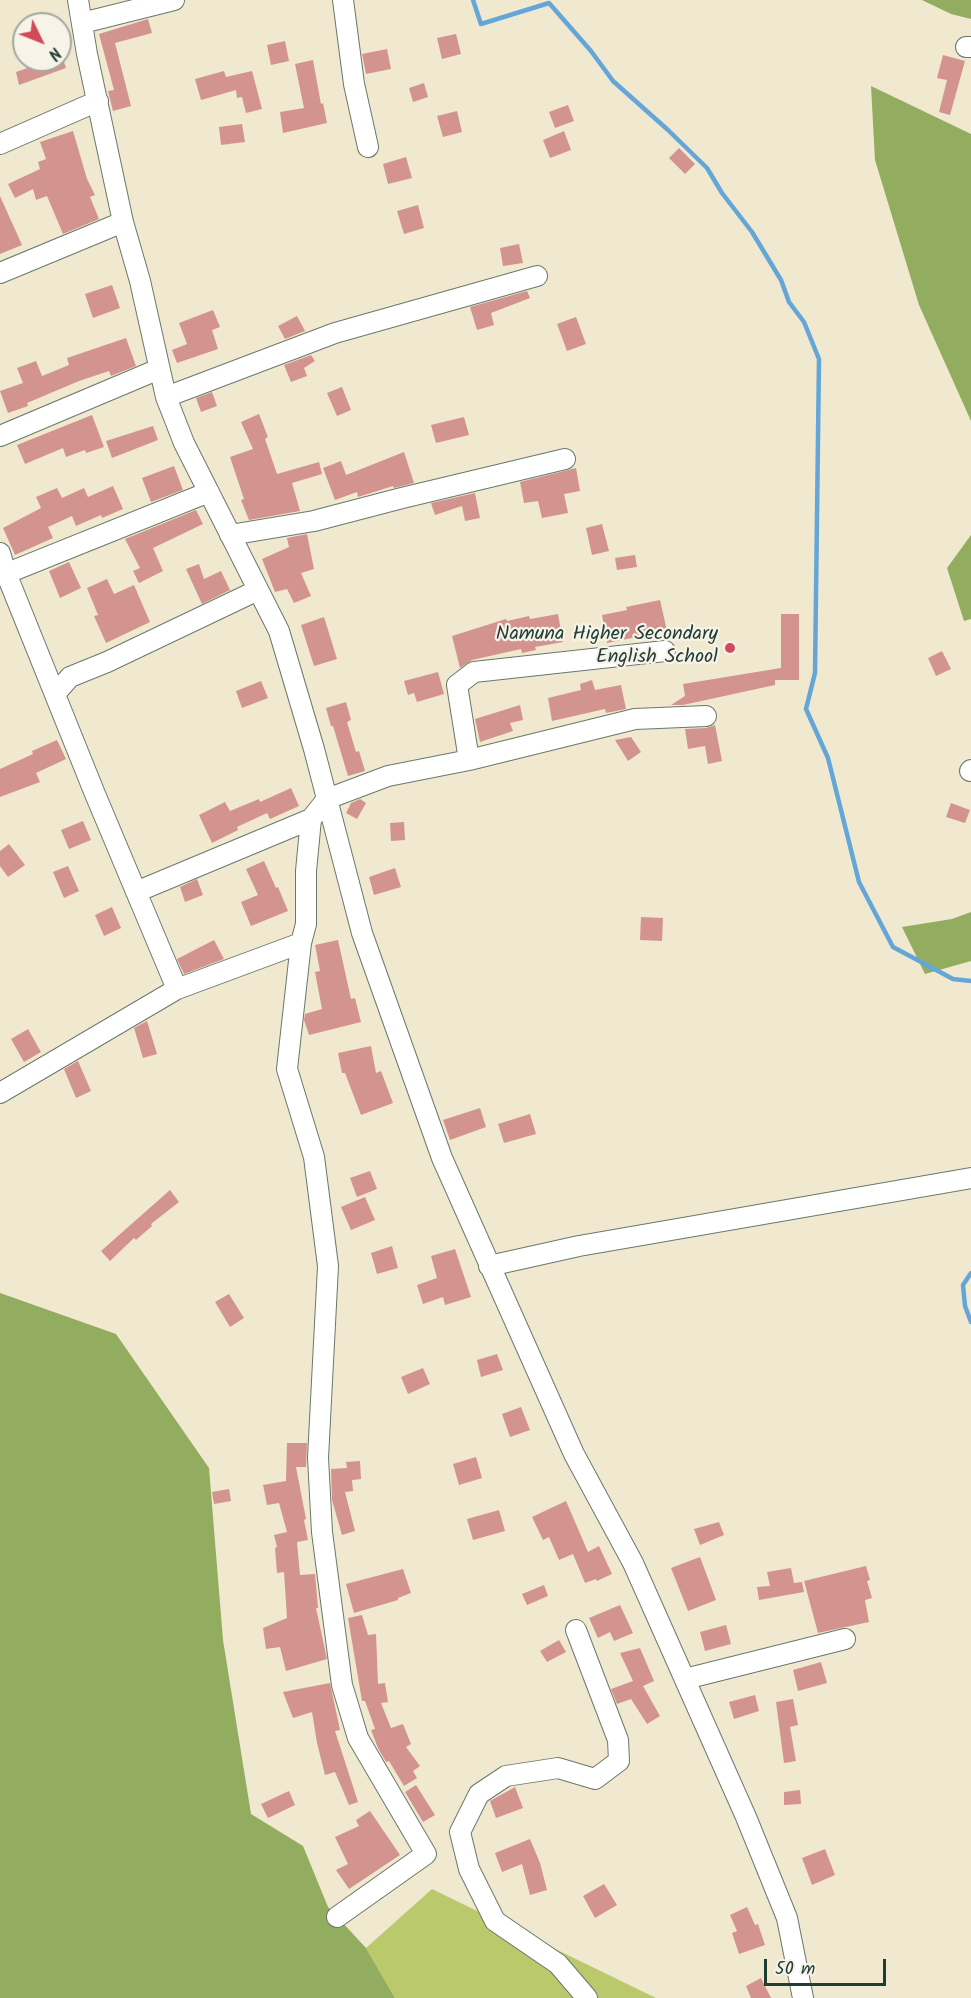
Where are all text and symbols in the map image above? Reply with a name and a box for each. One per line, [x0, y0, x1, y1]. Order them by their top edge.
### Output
north arrow [12, 12, 72, 72]
text: N [41, 41, 67, 65]
place label: Namuna Higher Secondary English School [496, 624, 718, 671]
marker: Namuna Higher Secondary English School [723, 641, 737, 655]
scale bar [767, 1947, 888, 1985]
text: 50 m [775, 1955, 815, 1984]

